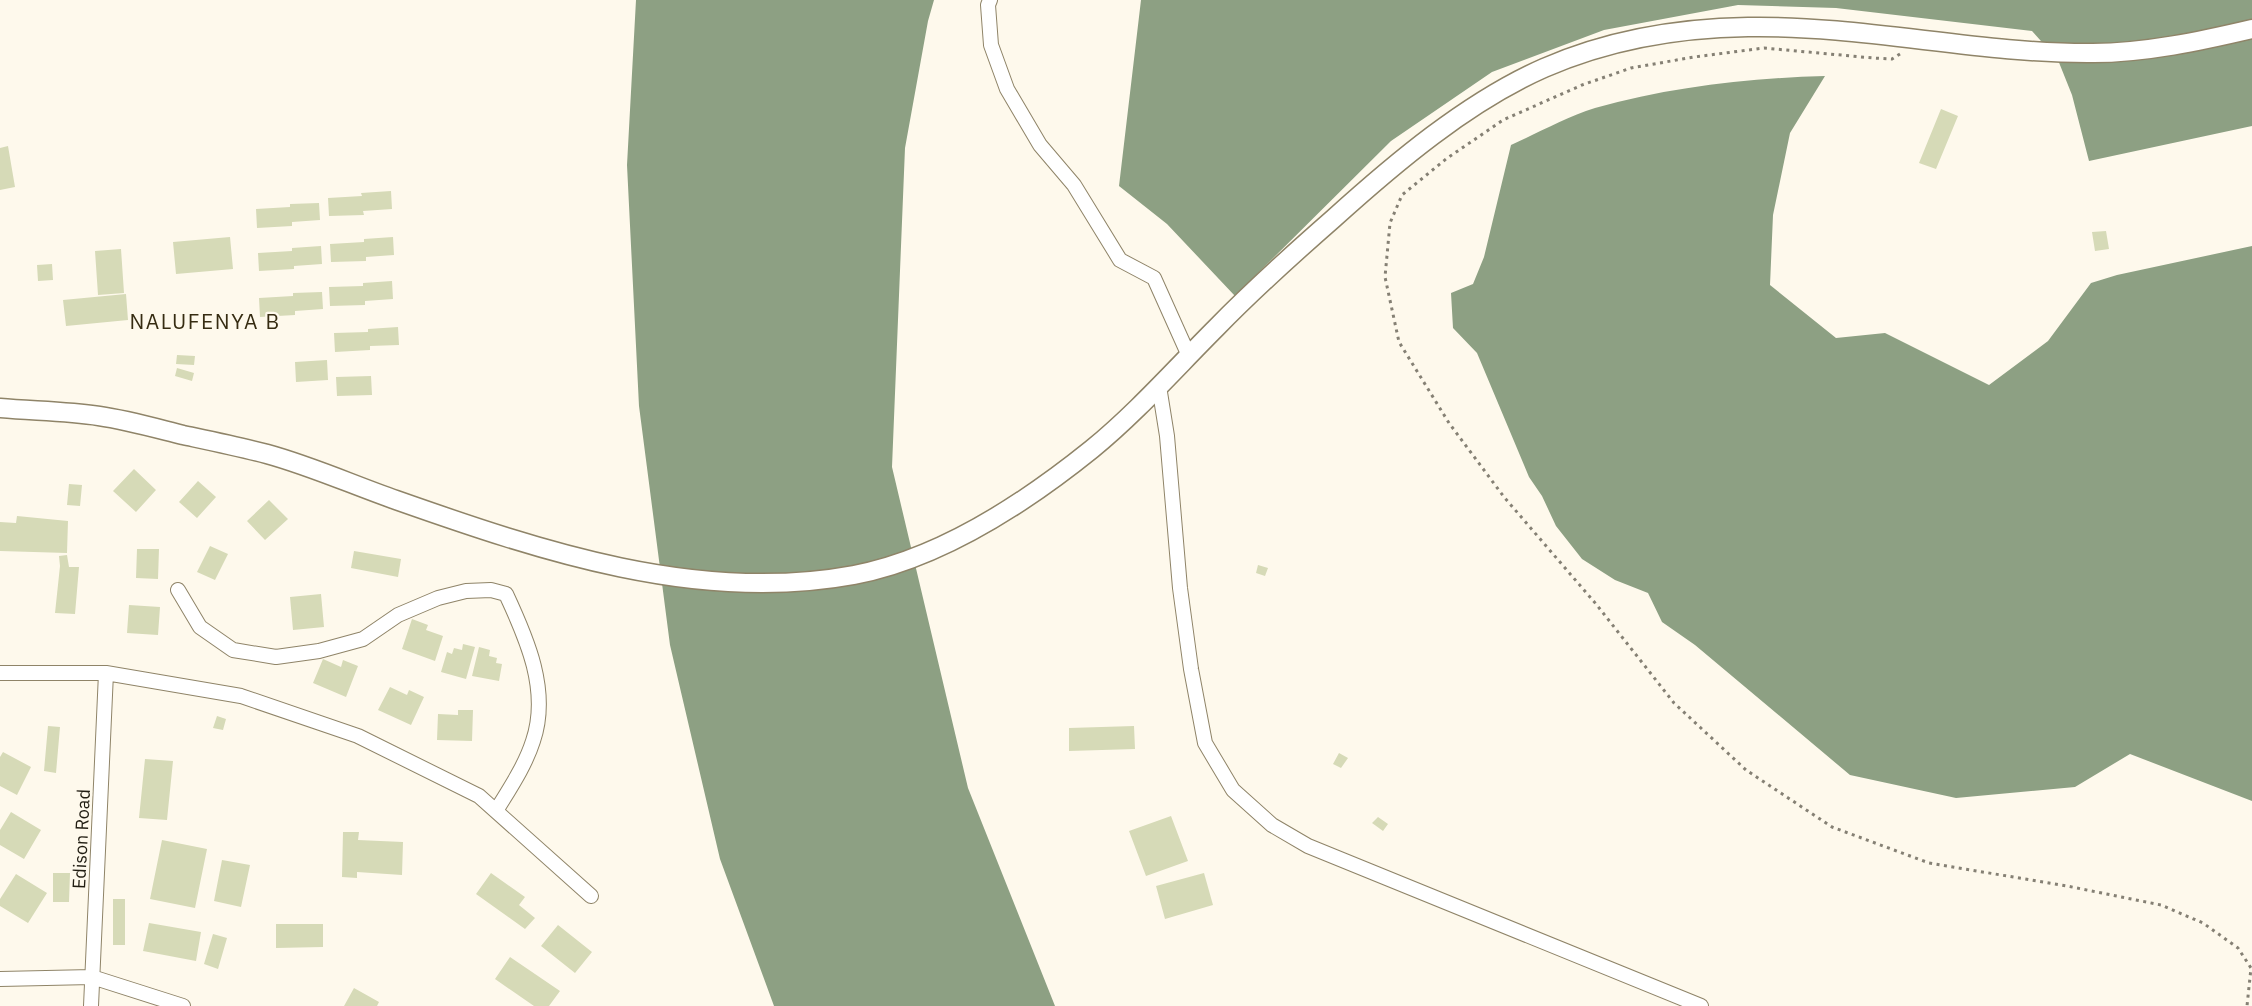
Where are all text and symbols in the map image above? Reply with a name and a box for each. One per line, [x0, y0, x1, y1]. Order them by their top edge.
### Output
district label: NALUFENYA B [129, 307, 281, 335]
street label: Edison Road [67, 788, 95, 890]

